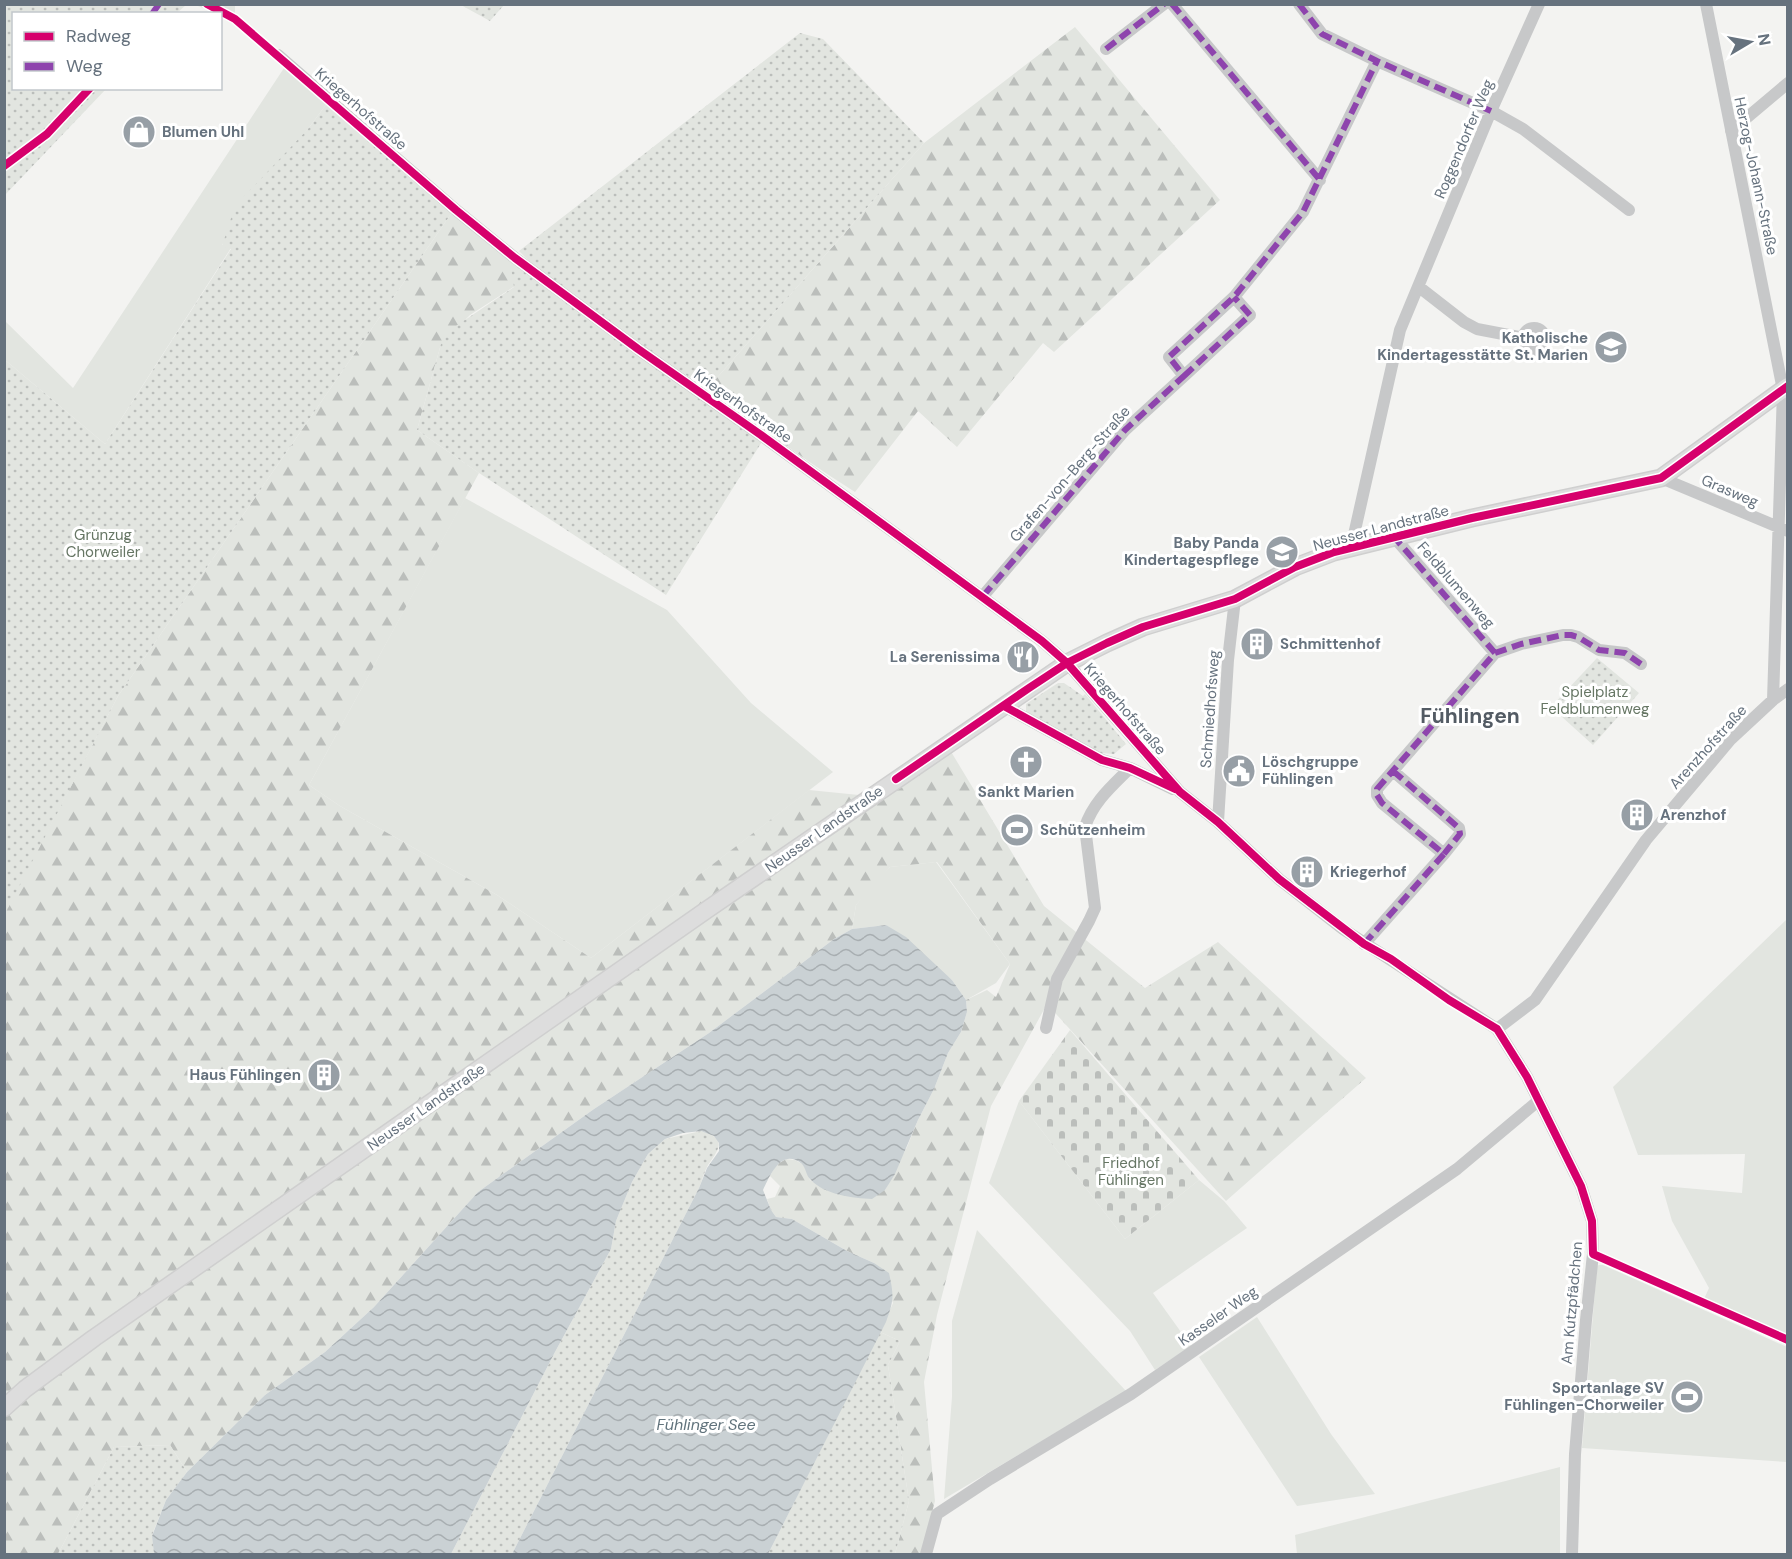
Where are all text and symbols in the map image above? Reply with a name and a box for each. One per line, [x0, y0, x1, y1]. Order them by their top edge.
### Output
legend [12, 12, 222, 90]
north arrow [1720, 12, 1780, 72]
text: Radweg [66, 24, 131, 48]
text: N [1753, 32, 1776, 47]
text: Weg [66, 54, 103, 78]
street label: Kriegerhofstraße [311, 63, 411, 155]
street label: Roggendorfer Weg [1430, 76, 1498, 202]
street label: Herzog-Johann-Straße [1729, 95, 1783, 257]
shop icon: Blumen Uhl [121, 114, 157, 150]
place label: Blumen Uhl [162, 122, 244, 142]
place label: Katholische Kindertagesstätte St. Marien [1377, 328, 1588, 365]
school or university icon: Katholische Kindertagesstätte St. Marien [1593, 329, 1629, 365]
street label: Kriegerhofstraße [690, 365, 796, 447]
street label: Grafen-von-Berg-Straße [1005, 402, 1135, 546]
street label: Grasweg [1698, 470, 1762, 512]
street label: Neusser Landstraße [1311, 500, 1451, 556]
park label: Grünzug Chorweiler [66, 525, 141, 562]
place label: Baby Panda Kindertagespflege [1124, 533, 1259, 570]
school or university icon: Baby Panda Kindertagespflege [1264, 534, 1300, 570]
street label: Feldblumenweg [1413, 537, 1499, 633]
building icon: Schmittenhof [1239, 626, 1275, 662]
place label: Schmittenhof [1280, 634, 1381, 654]
restaurant icon: La Serenissima [1005, 639, 1041, 675]
place label: La Serenissima [890, 647, 1000, 667]
street label: Schmiedhofsweg [1196, 649, 1224, 769]
street label: Kriegerhofstraße [1079, 659, 1171, 759]
park label: Spielplatz Feldblumenweg [1541, 682, 1649, 719]
street label: Arenzhofstraße [1665, 701, 1751, 793]
district label: Fühlingen [1420, 702, 1520, 730]
church icon: Sankt Marien [1008, 744, 1044, 780]
place label: Löschgruppe Fühlingen [1262, 752, 1359, 789]
public building icon: Löschgruppe Fühlingen [1221, 753, 1257, 789]
street label: Neusser Landstraße [761, 781, 887, 877]
place label: Sankt Marien [978, 782, 1074, 802]
building icon: Arenzhof [1619, 797, 1655, 833]
place label: Arenzhof [1660, 805, 1726, 825]
sports icon: Schützenheim [999, 812, 1035, 848]
place label: Schützenheim [1040, 820, 1145, 840]
building icon: Kriegerhof [1289, 854, 1325, 890]
place label: Kriegerhof [1330, 862, 1407, 882]
building icon: Haus Fühlingen [306, 1057, 342, 1093]
street label: Neusser Landstraße [363, 1059, 489, 1155]
place label: Haus Fühlingen [190, 1065, 301, 1085]
park label: Friedhof Fühlingen [1098, 1153, 1164, 1190]
street label: Am Kutzpfädchen [1557, 1241, 1587, 1365]
street label: Kasseler Weg [1175, 1281, 1261, 1351]
place label: Sportanlage SV Fühlingen-Chorweiler [1504, 1378, 1664, 1415]
sports icon: Sportanlage SV Fühlingen-Chorweiler [1669, 1379, 1705, 1415]
water label: Fühlinger See [656, 1414, 756, 1435]

